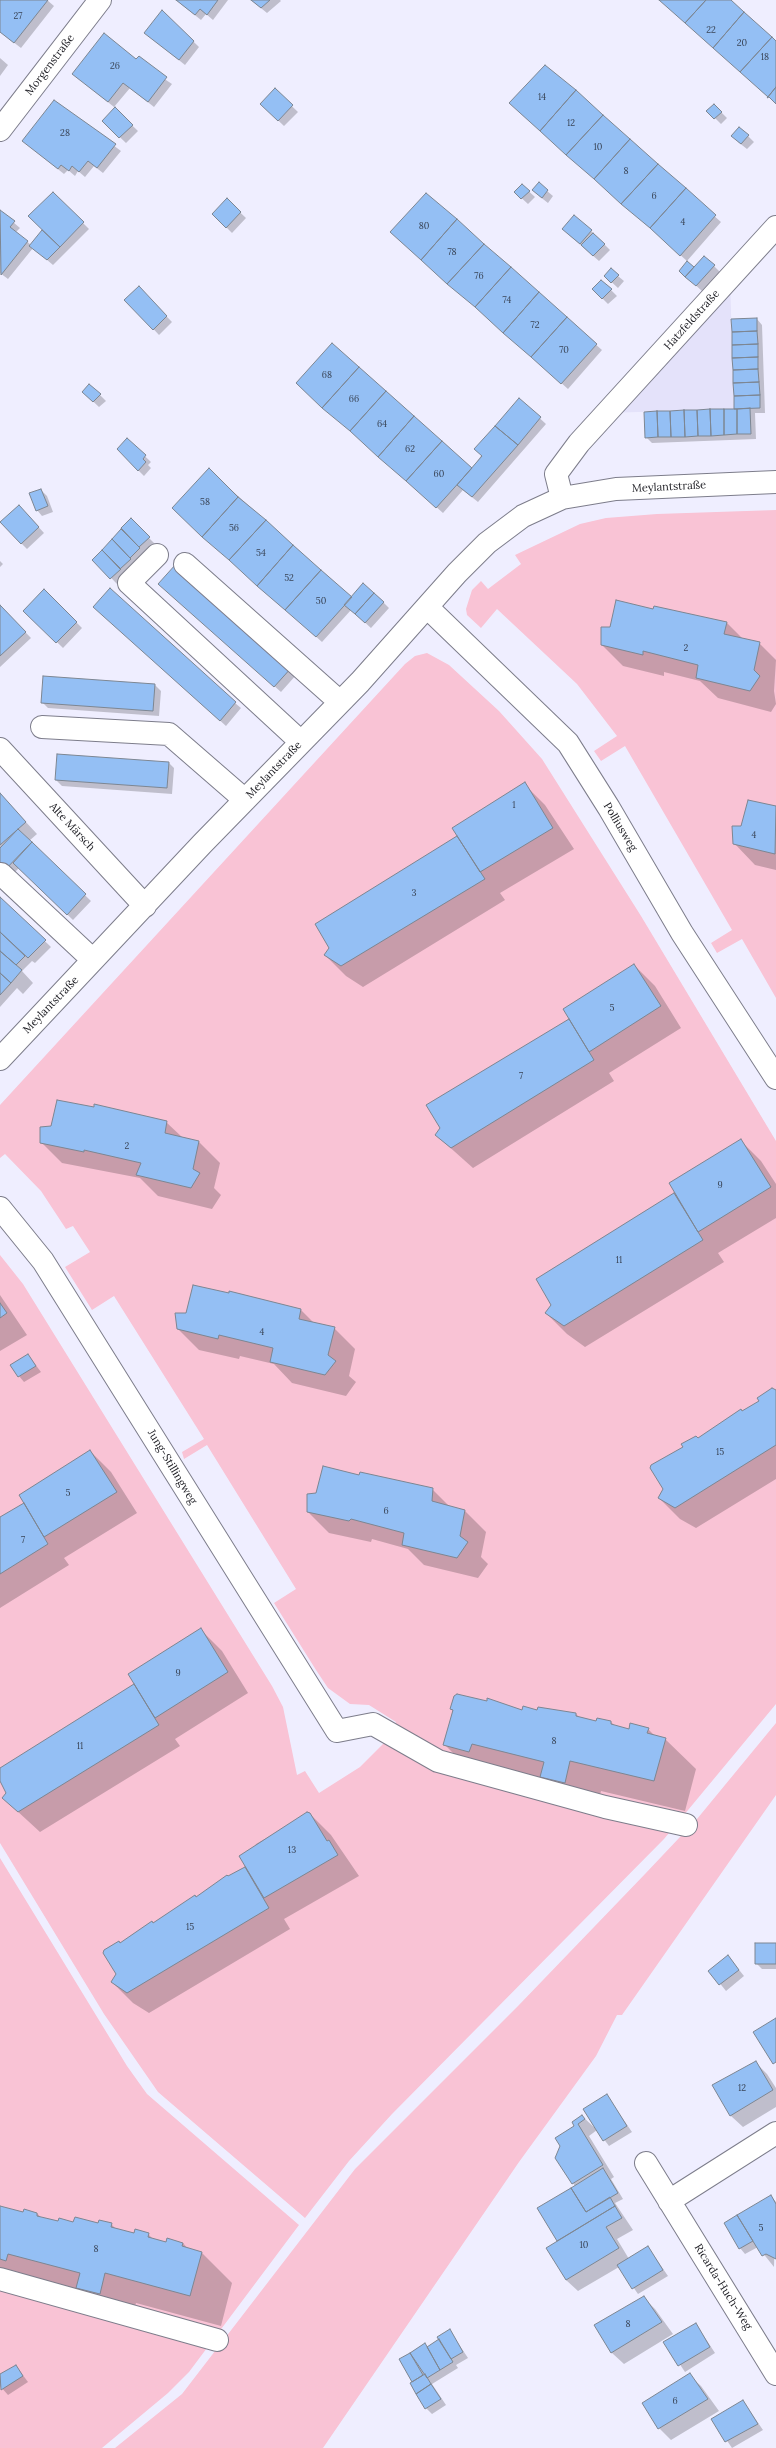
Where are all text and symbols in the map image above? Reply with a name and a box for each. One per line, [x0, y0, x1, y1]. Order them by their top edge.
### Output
house number: 27 [14, 11, 22, 21]
house number: 22 [706, 25, 716, 35]
street label: Morgenstraße [23, 32, 77, 98]
house number: 20 [737, 38, 747, 48]
house number: 18 [761, 52, 769, 62]
house number: 26 [110, 61, 120, 71]
house number: 14 [538, 92, 546, 102]
house number: 12 [567, 118, 575, 128]
house number: 28 [60, 128, 70, 138]
house number: 10 [594, 142, 602, 152]
house number: 8 [623, 166, 629, 176]
house number: 6 [651, 191, 657, 201]
house number: 4 [681, 217, 685, 227]
house number: 80 [419, 221, 429, 231]
house number: 78 [447, 247, 457, 257]
house number: 76 [474, 271, 484, 281]
street label: Hatzfeldstraße [662, 287, 722, 353]
house number: 74 [503, 295, 511, 305]
house number: 72 [531, 320, 539, 330]
house number: 70 [559, 345, 569, 355]
house number: 68 [322, 370, 332, 380]
house number: 66 [349, 394, 359, 404]
house number: 64 [377, 419, 387, 429]
house number: 62 [405, 444, 415, 454]
house number: 60 [434, 469, 444, 479]
street label: Meylantstraße [632, 478, 706, 496]
house number: 58 [200, 497, 210, 507]
house number: 56 [229, 523, 239, 533]
house number: 54 [256, 548, 266, 558]
house number: 52 [284, 573, 294, 583]
house number: 50 [316, 596, 326, 606]
house number: 2 [684, 643, 688, 653]
street label: Meylantstraße [243, 739, 305, 801]
street label: Alte Märsch [46, 800, 98, 854]
house number: 1 [512, 800, 516, 810]
street label: Polliusweg [600, 800, 640, 854]
house number: 4 [752, 830, 756, 840]
house number: 3 [411, 888, 417, 898]
street label: Meylantstraße [20, 974, 82, 1036]
house number: 5 [610, 1003, 614, 1013]
house number: 7 [519, 1071, 523, 1081]
house number: 2 [125, 1141, 129, 1151]
house number: 9 [717, 1180, 723, 1190]
house number: 11 [616, 1255, 622, 1265]
house number: 4 [260, 1327, 264, 1337]
street label: Jung-Stillingweg [144, 1427, 200, 1507]
house number: 15 [716, 1447, 724, 1457]
house number: 5 [66, 1488, 70, 1498]
house number: 6 [383, 1506, 389, 1516]
house number: 7 [21, 1535, 25, 1545]
house number: 9 [175, 1668, 181, 1678]
house number: 8 [551, 1736, 557, 1746]
house number: 11 [77, 1741, 83, 1751]
house number: 13 [288, 1845, 296, 1855]
house number: 15 [186, 1922, 194, 1932]
house number: 12 [738, 2083, 746, 2093]
house number: 5 [759, 2223, 763, 2233]
house number: 10 [580, 2240, 588, 2250]
street label: Ricarda-Huch-Weg [691, 2242, 755, 2332]
house number: 8 [93, 2244, 99, 2254]
house number: 8 [625, 2319, 631, 2329]
house number: 6 [672, 2396, 678, 2406]

